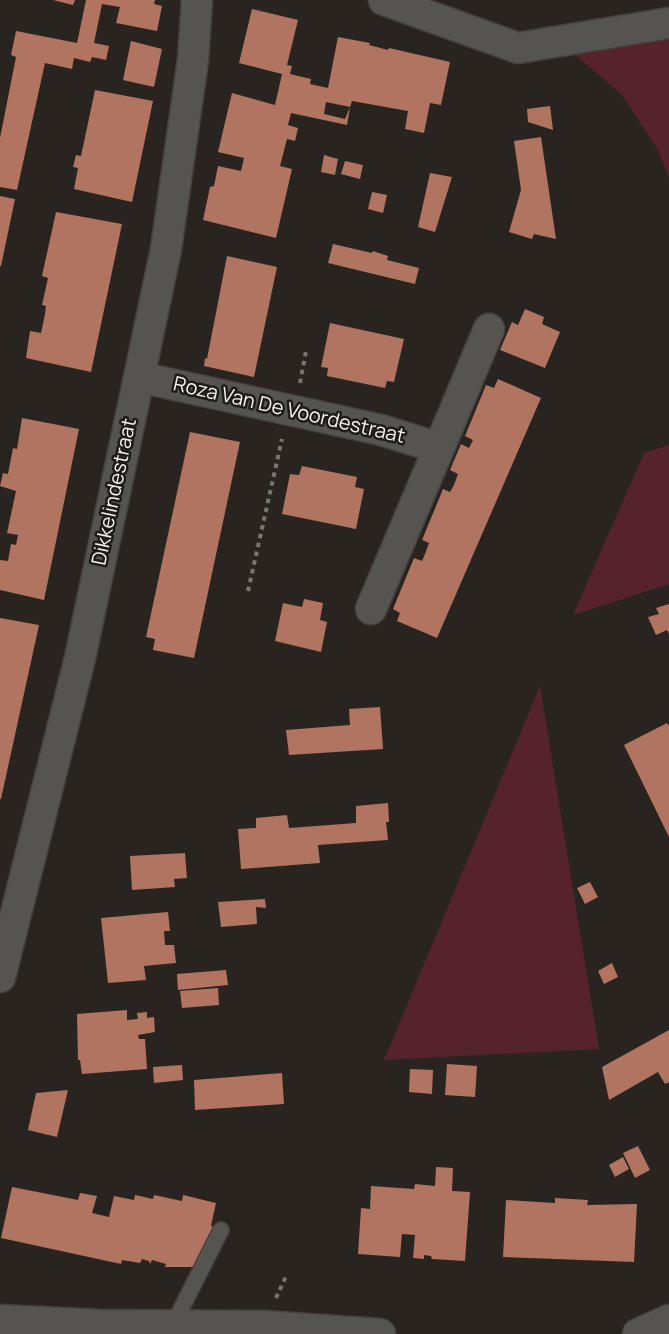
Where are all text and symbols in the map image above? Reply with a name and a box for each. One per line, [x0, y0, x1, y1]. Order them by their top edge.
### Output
street label: Roza Van De Voordestraat [171, 373, 407, 449]
street label: Dikkelindestraat [88, 416, 142, 568]

